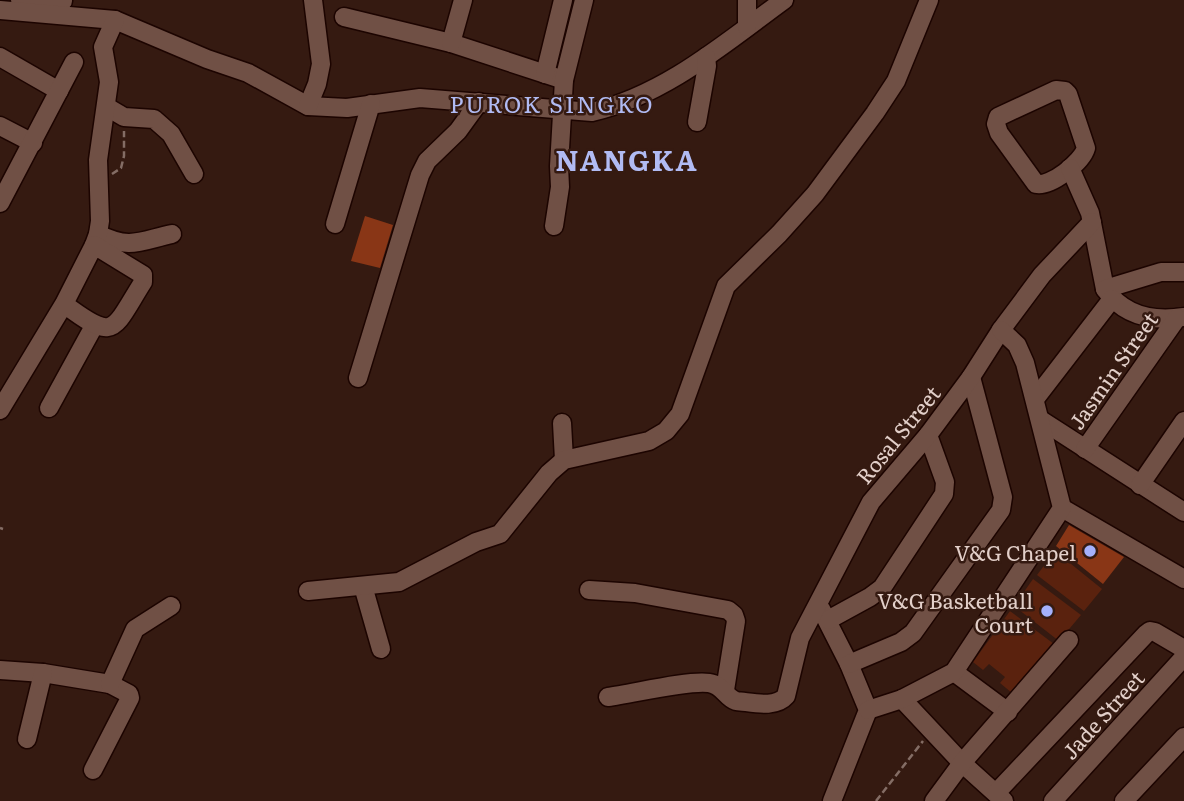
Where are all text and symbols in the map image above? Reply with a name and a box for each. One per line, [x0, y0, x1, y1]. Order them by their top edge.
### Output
district label: PUROK SINGKO [449, 86, 655, 120]
district label: NANGKA [555, 138, 699, 180]
street label: Jasmin Street [1060, 305, 1164, 435]
street label: Rosal Street [848, 378, 947, 490]
place label: V&G Chapel [954, 536, 1076, 567]
marker: V&G Chapel [1082, 543, 1098, 559]
place label: V&G Basketball Court [877, 584, 1034, 639]
marker: V&G Basketball Court [1039, 603, 1055, 619]
street label: Jade Street [1054, 662, 1151, 765]

